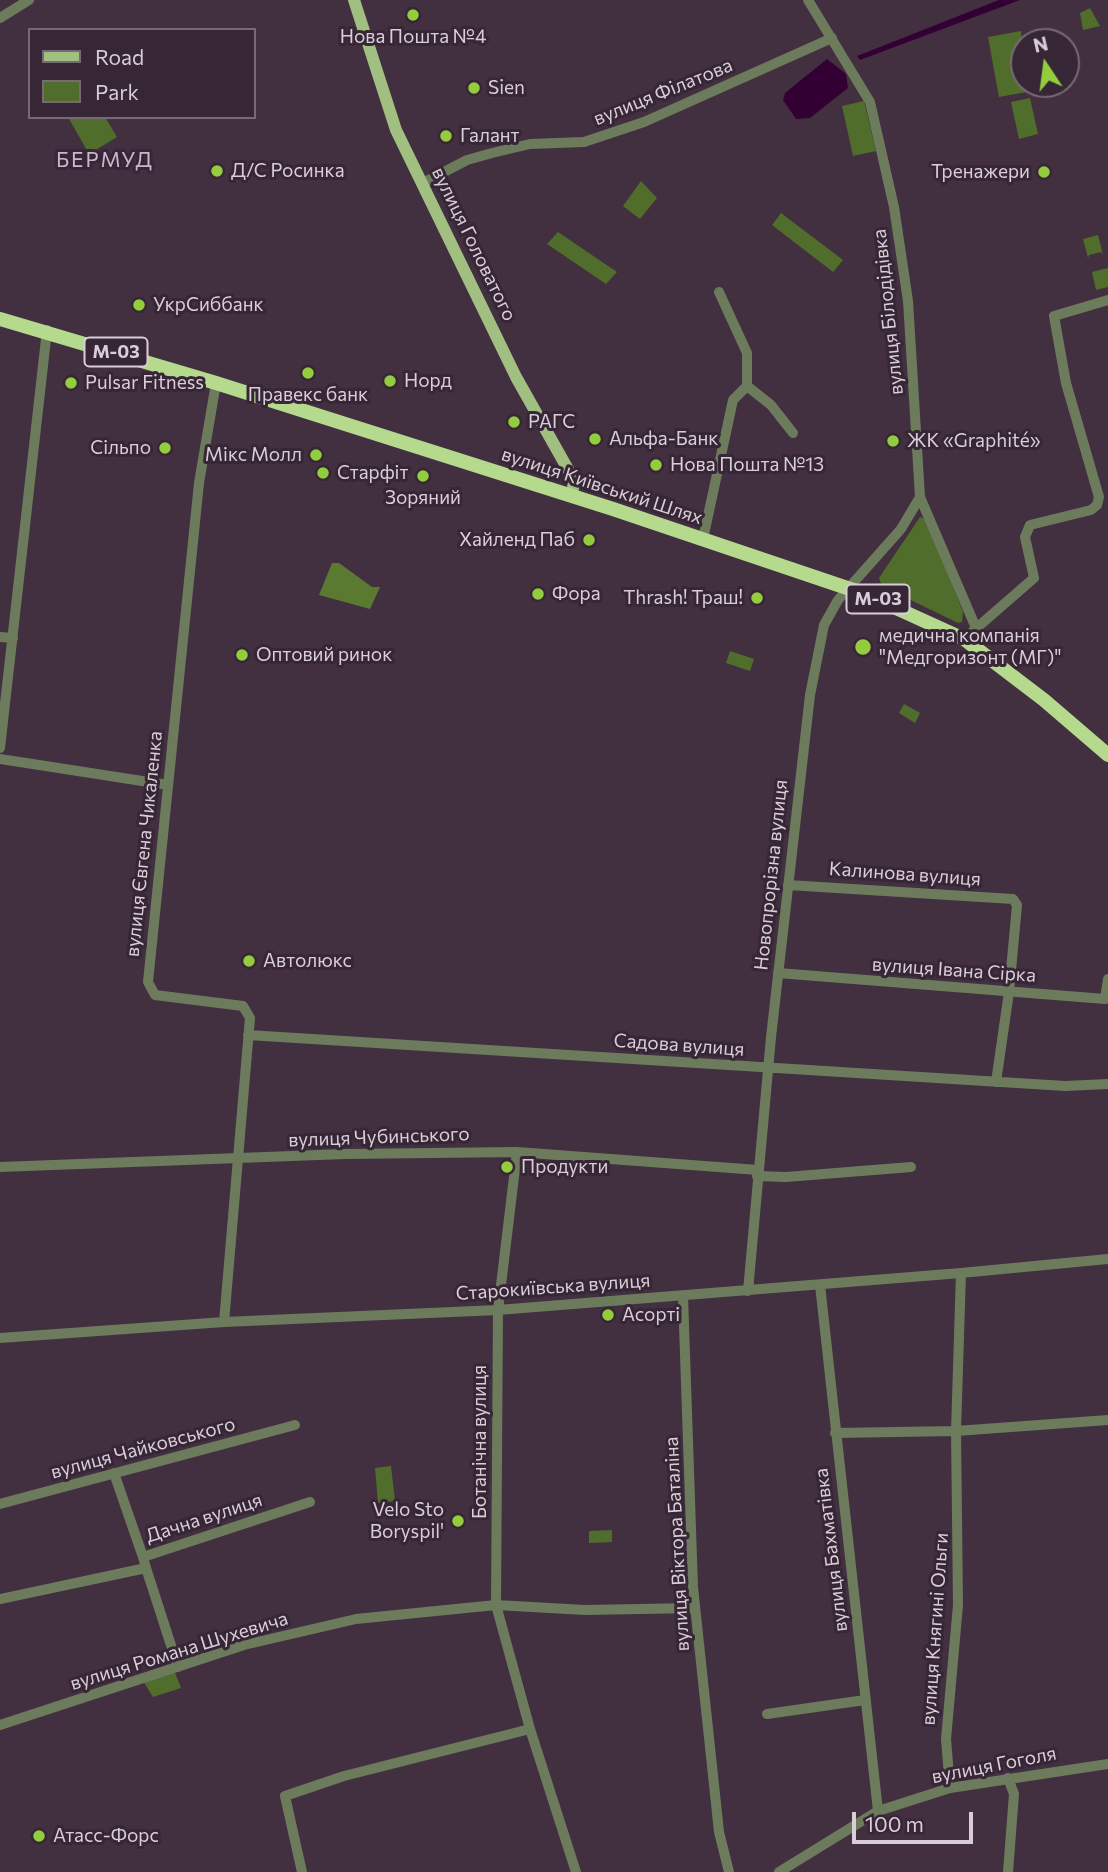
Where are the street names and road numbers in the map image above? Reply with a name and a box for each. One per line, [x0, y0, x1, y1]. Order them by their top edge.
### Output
street label: вулиця Філатова [590, 54, 736, 130]
street label: вулиця Головатого [427, 163, 521, 325]
street label: вулиця Білодідівка [868, 228, 908, 396]
road number: М-03 [85, 338, 148, 366]
street label: вулиця Київський Шлях [499, 443, 705, 529]
road number: М-03 [846, 584, 910, 614]
street label: вулиця Євгена Чикаленка [121, 730, 167, 958]
street label: Новопрорізна вулиця [750, 778, 792, 972]
street label: Калинова вулиця [828, 857, 982, 891]
street label: вулиця Івана Сірка [871, 953, 1037, 987]
street label: Садова вулиця [613, 1029, 745, 1061]
street label: вулиця Чубинського [288, 1122, 470, 1152]
street label: Старокиївська вулиця [455, 1269, 651, 1305]
street label: Ботанічна вулиця [469, 1365, 491, 1519]
street label: вулиця Чайковського [48, 1412, 238, 1484]
street label: вулиця Віктора Баталіна [660, 1436, 694, 1652]
street label: вулиця Бахматівка [810, 1467, 852, 1633]
street label: Дачна вулиця [143, 1488, 265, 1548]
street label: вулиця Княгині Ольги [917, 1532, 953, 1726]
street label: вулиця Романа Шухевича [67, 1607, 291, 1695]
street label: вулиця Гоголя [930, 1742, 1058, 1788]

